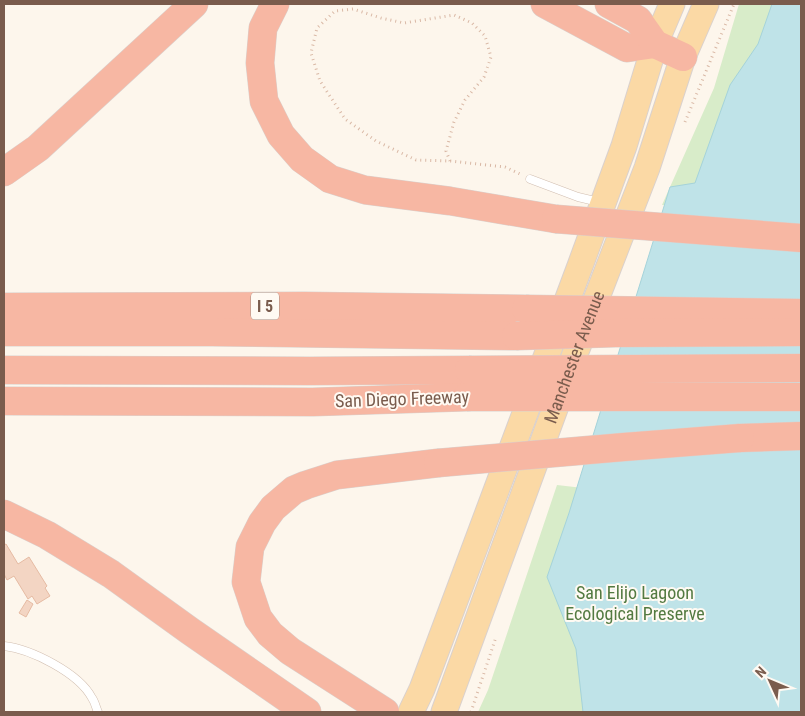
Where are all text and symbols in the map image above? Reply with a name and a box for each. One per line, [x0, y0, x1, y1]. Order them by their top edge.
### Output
street label: Manchester Avenue [540, 288, 608, 426]
road number: I 5 [251, 292, 279, 320]
street label: San Diego Freeway [335, 386, 470, 411]
park label: San Elijo Lagoon Ecological Preserve [565, 582, 705, 624]
north arrow [745, 656, 795, 706]
text: N [752, 663, 769, 681]

